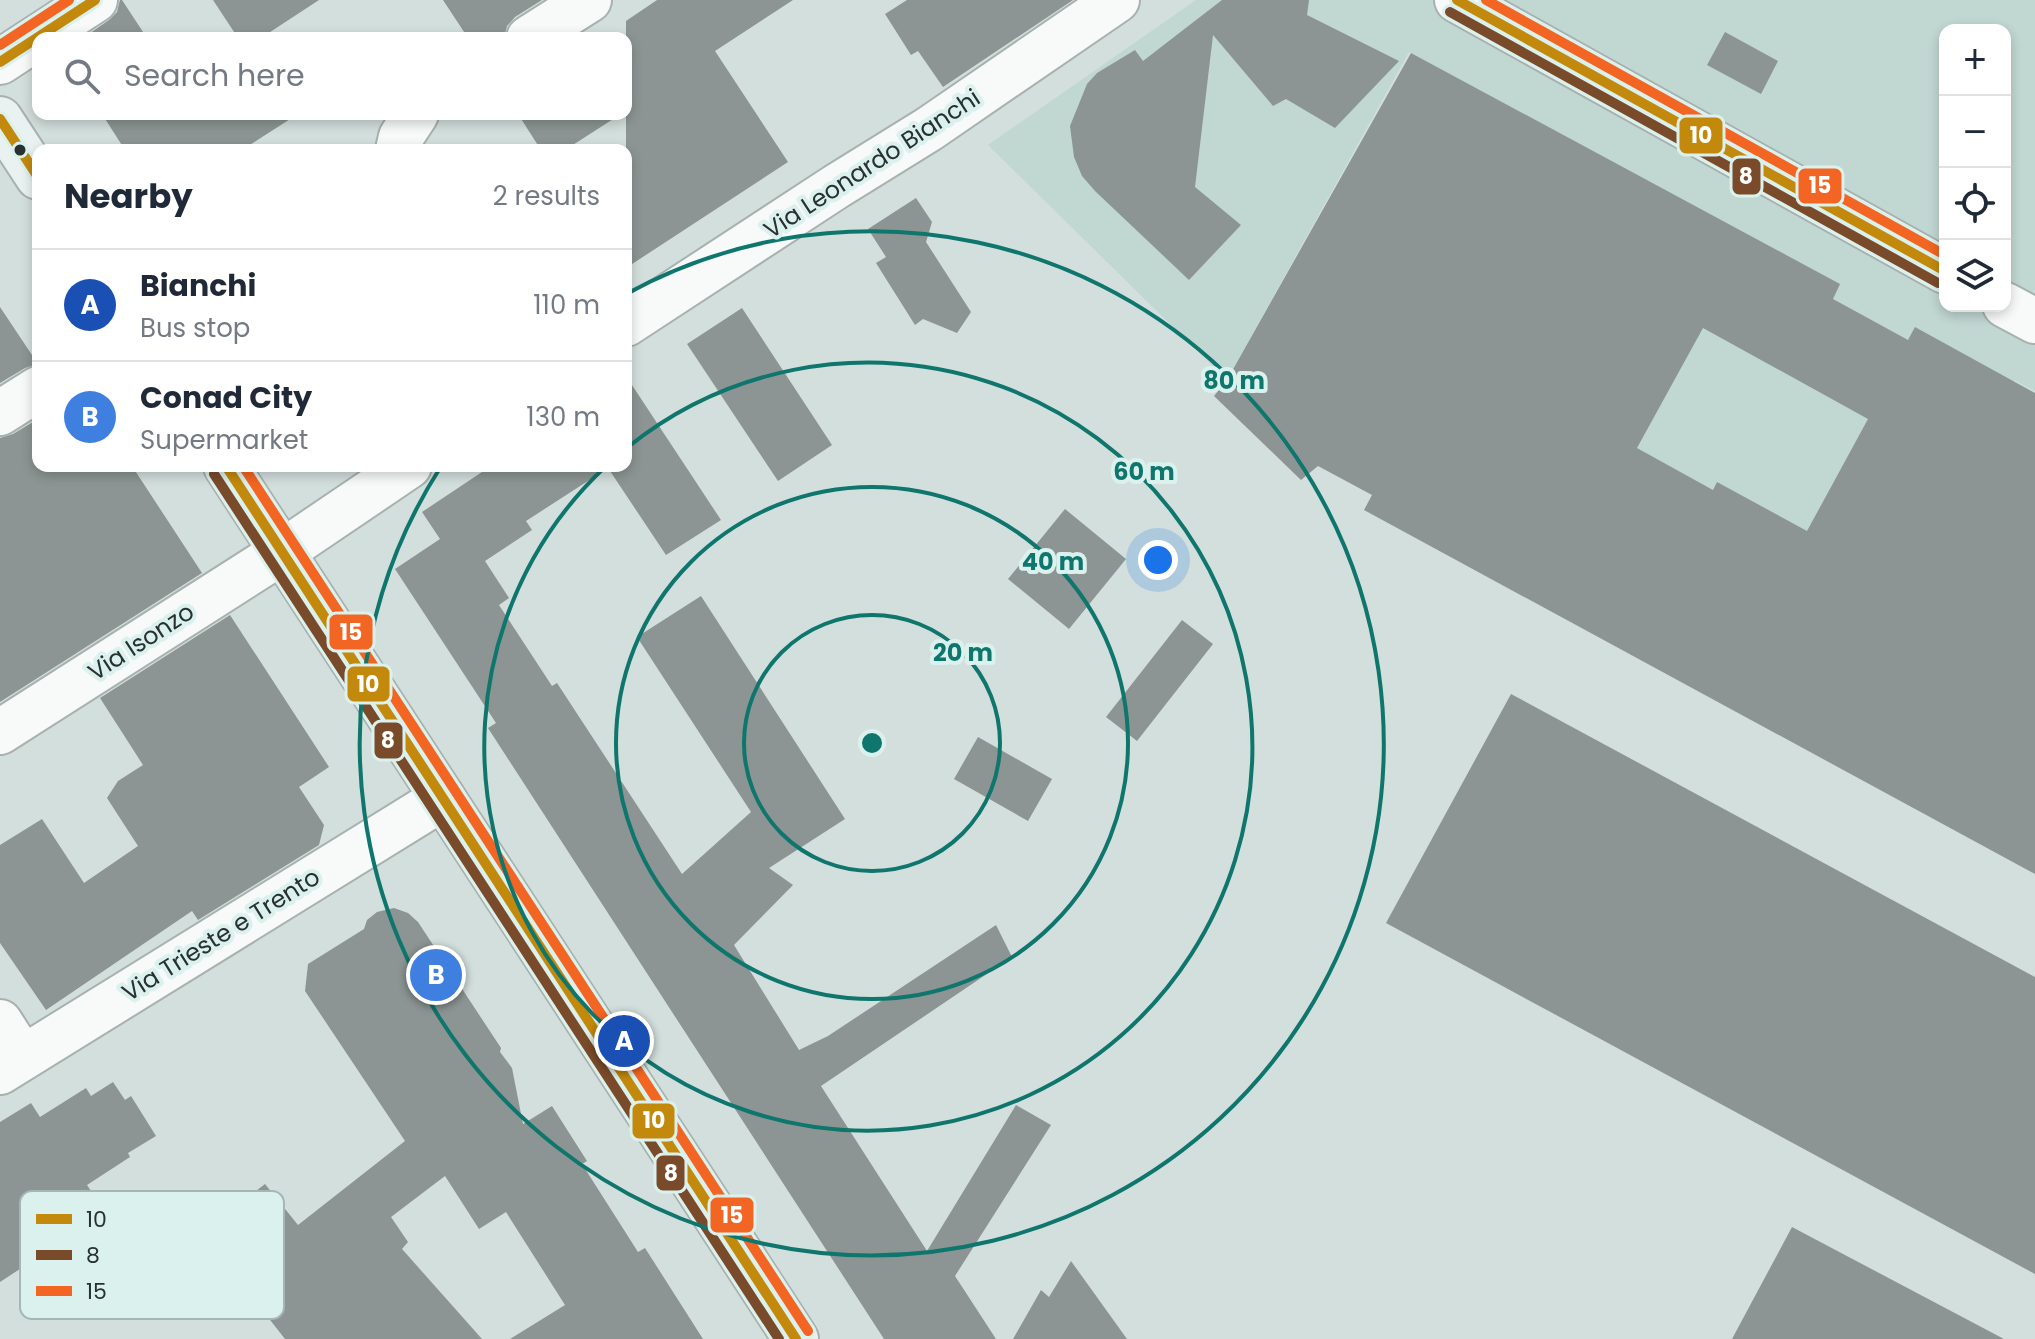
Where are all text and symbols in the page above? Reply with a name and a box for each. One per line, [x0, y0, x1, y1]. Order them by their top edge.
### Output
map controls [1939, 24, 2011, 312]
button: + [1939, 24, 2011, 96]
search box [32, 32, 632, 120]
icon: search [60, 54, 104, 98]
text: Search here [124, 54, 305, 97]
street label: Via Leonardo Bianchi [757, 81, 986, 246]
button: − [1939, 96, 2011, 168]
line badge: 10 [1678, 116, 1724, 155]
text: 10 [1690, 120, 1712, 151]
unlabelled marker [12, 142, 28, 158]
line badge: 8 [1731, 157, 1762, 196]
text: 8 [1739, 161, 1753, 192]
line badge: 15 [1797, 167, 1843, 205]
button: locate [1939, 168, 2011, 240]
text: 15 [1809, 170, 1831, 201]
text: Nearby [64, 172, 193, 220]
text: 2 results [493, 178, 600, 214]
button: layers [1939, 240, 2011, 312]
text: Bianchi [140, 264, 256, 307]
text: A [80, 287, 100, 323]
text: 110 m [533, 287, 600, 323]
text: Bus stop [140, 310, 250, 346]
text: 80 m [1203, 364, 1265, 397]
text: Conad City [140, 376, 312, 419]
text: B [81, 399, 99, 435]
text: 130 m [526, 399, 600, 435]
text: Supermarket [140, 422, 308, 458]
text: 60 m [1113, 455, 1175, 488]
your location [1138, 540, 1178, 580]
text: 40 m [1022, 545, 1084, 578]
street label: Via Isonzo [81, 595, 200, 688]
line badge: 15 [328, 613, 374, 651]
text: 15 [340, 617, 362, 648]
text: 20 m [933, 636, 993, 669]
line badge: 10 [346, 665, 391, 703]
text: 10 [357, 669, 379, 700]
line badge: 8 [373, 721, 404, 760]
text: 8 [381, 725, 395, 756]
centre of rings [858, 729, 886, 757]
street label: Via Trieste e Trento [115, 860, 326, 1009]
pin: B [410, 945, 462, 1005]
pin: A [598, 1011, 650, 1071]
line badge: 10 [631, 1102, 676, 1140]
text: 10 [643, 1105, 665, 1136]
line badge: 8 [655, 1154, 686, 1192]
text: 8 [664, 1158, 678, 1189]
legend [20, 1191, 284, 1319]
line badge: 15 [709, 1196, 755, 1234]
text: 15 [721, 1200, 743, 1231]
text: 10 [86, 1204, 107, 1235]
text: 8 [86, 1240, 100, 1271]
text: 15 [86, 1276, 107, 1307]

